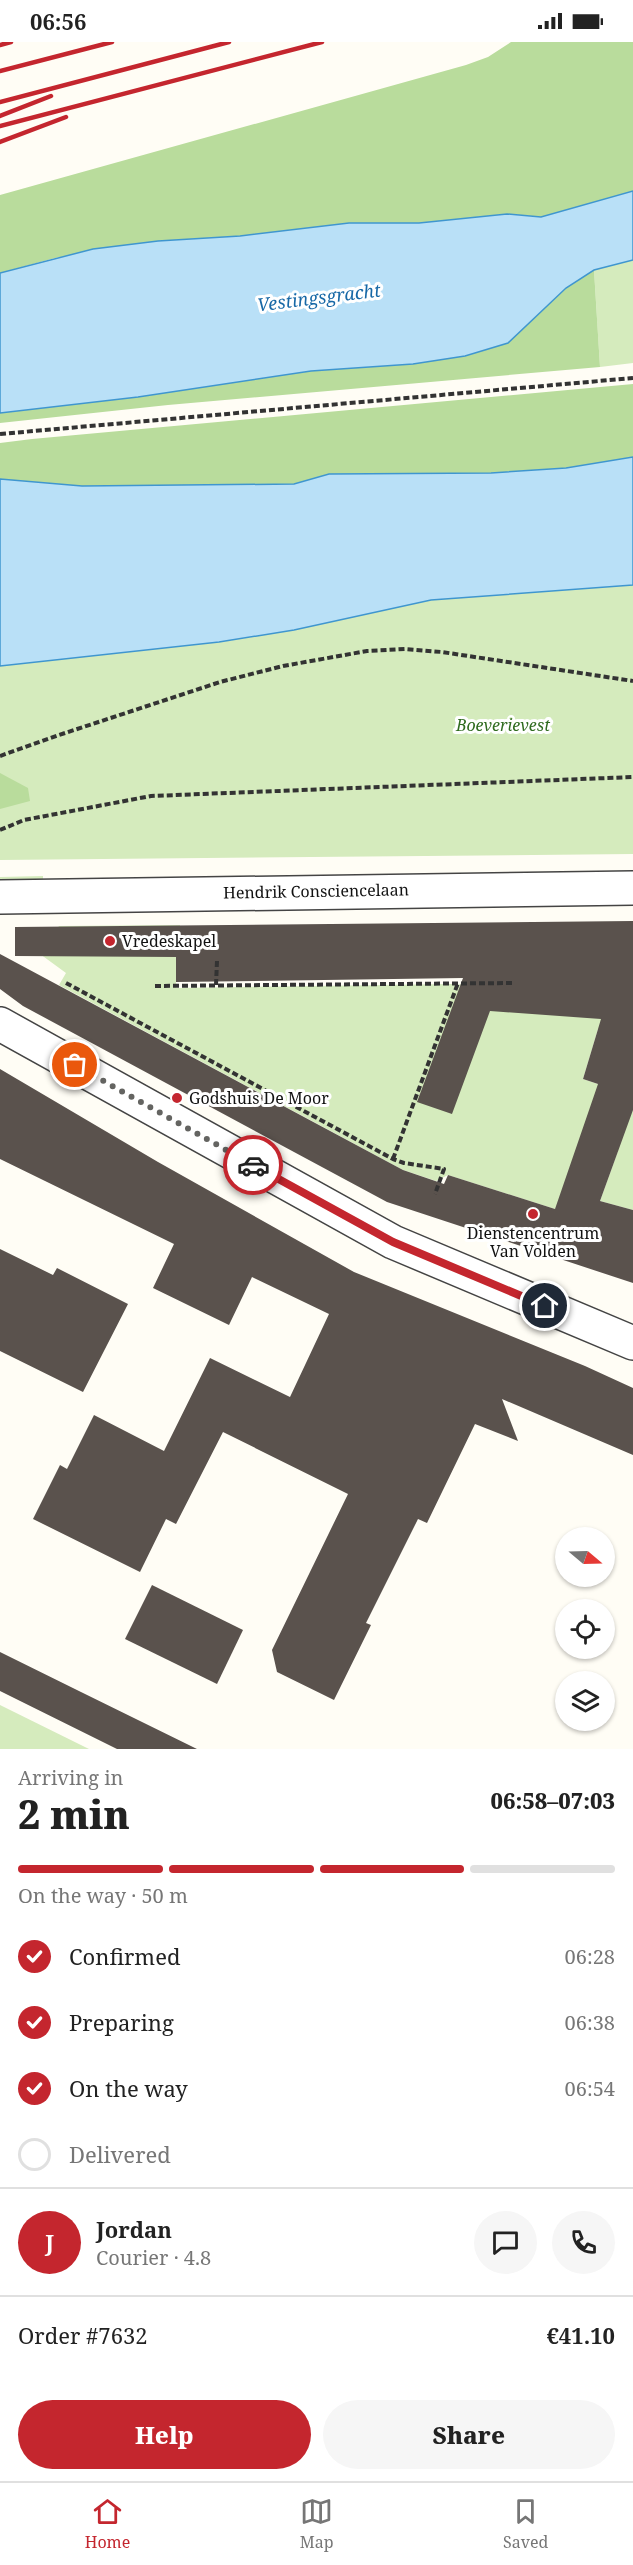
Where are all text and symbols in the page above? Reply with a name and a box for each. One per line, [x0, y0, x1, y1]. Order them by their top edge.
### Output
text: 06:56 [30, 6, 86, 36]
water label: Vestingsgracht [256, 277, 382, 316]
park label: Boeverievest [455, 714, 550, 736]
street label: Hendrik Consciencelaan [223, 878, 409, 904]
place label: Vredeskapel [122, 930, 216, 952]
marker: Vredeskapel [103, 934, 117, 948]
pin [49, 1039, 100, 1090]
icon: bag [58, 1048, 91, 1081]
place label: Godshuis De Moor [189, 1087, 329, 1109]
marker: Godshuis De Moor [170, 1091, 184, 1105]
courier [223, 1135, 283, 1195]
icon: car [237, 1149, 270, 1182]
marker: Dienstencentrum Van Volden [526, 1207, 540, 1221]
place label: Dienstencentrum Van Volden [467, 1222, 599, 1262]
pin [519, 1280, 570, 1331]
icon: home [528, 1289, 561, 1322]
north arrow [555, 1527, 615, 1587]
map controls [555, 1527, 615, 1731]
button: locate [555, 1599, 615, 1659]
button: layers [555, 1671, 615, 1731]
text: Arriving in [18, 1764, 123, 1791]
text: 06:58–07:03 [491, 1785, 615, 1815]
text: 2 min [18, 1787, 130, 1840]
text: On the way · 50 m [18, 1882, 188, 1909]
icon: check [18, 1940, 51, 1973]
text: Confirmed [69, 1941, 180, 1971]
text: 06:28 [565, 1943, 615, 1970]
icon: check [18, 2006, 51, 2039]
text: Preparing [69, 2007, 174, 2037]
text: 06:38 [565, 2009, 615, 2036]
icon: check [18, 2072, 51, 2105]
text: On the way [69, 2073, 188, 2103]
text: 06:54 [565, 2075, 615, 2102]
text: Delivered [69, 2139, 171, 2169]
button: chat [474, 2211, 537, 2274]
button: phone [552, 2211, 615, 2274]
text: Jordan [96, 2214, 172, 2244]
text: J [45, 2227, 54, 2257]
text: Courier · 4.8 [96, 2244, 211, 2271]
text: Order #7632 [18, 2320, 148, 2350]
text: €41.10 [547, 2320, 615, 2350]
button: Help [18, 2400, 311, 2469]
button: Share [323, 2400, 615, 2469]
tab: Home [85, 2495, 130, 2553]
tab: Map [300, 2495, 334, 2553]
tab: Saved [503, 2495, 548, 2553]

